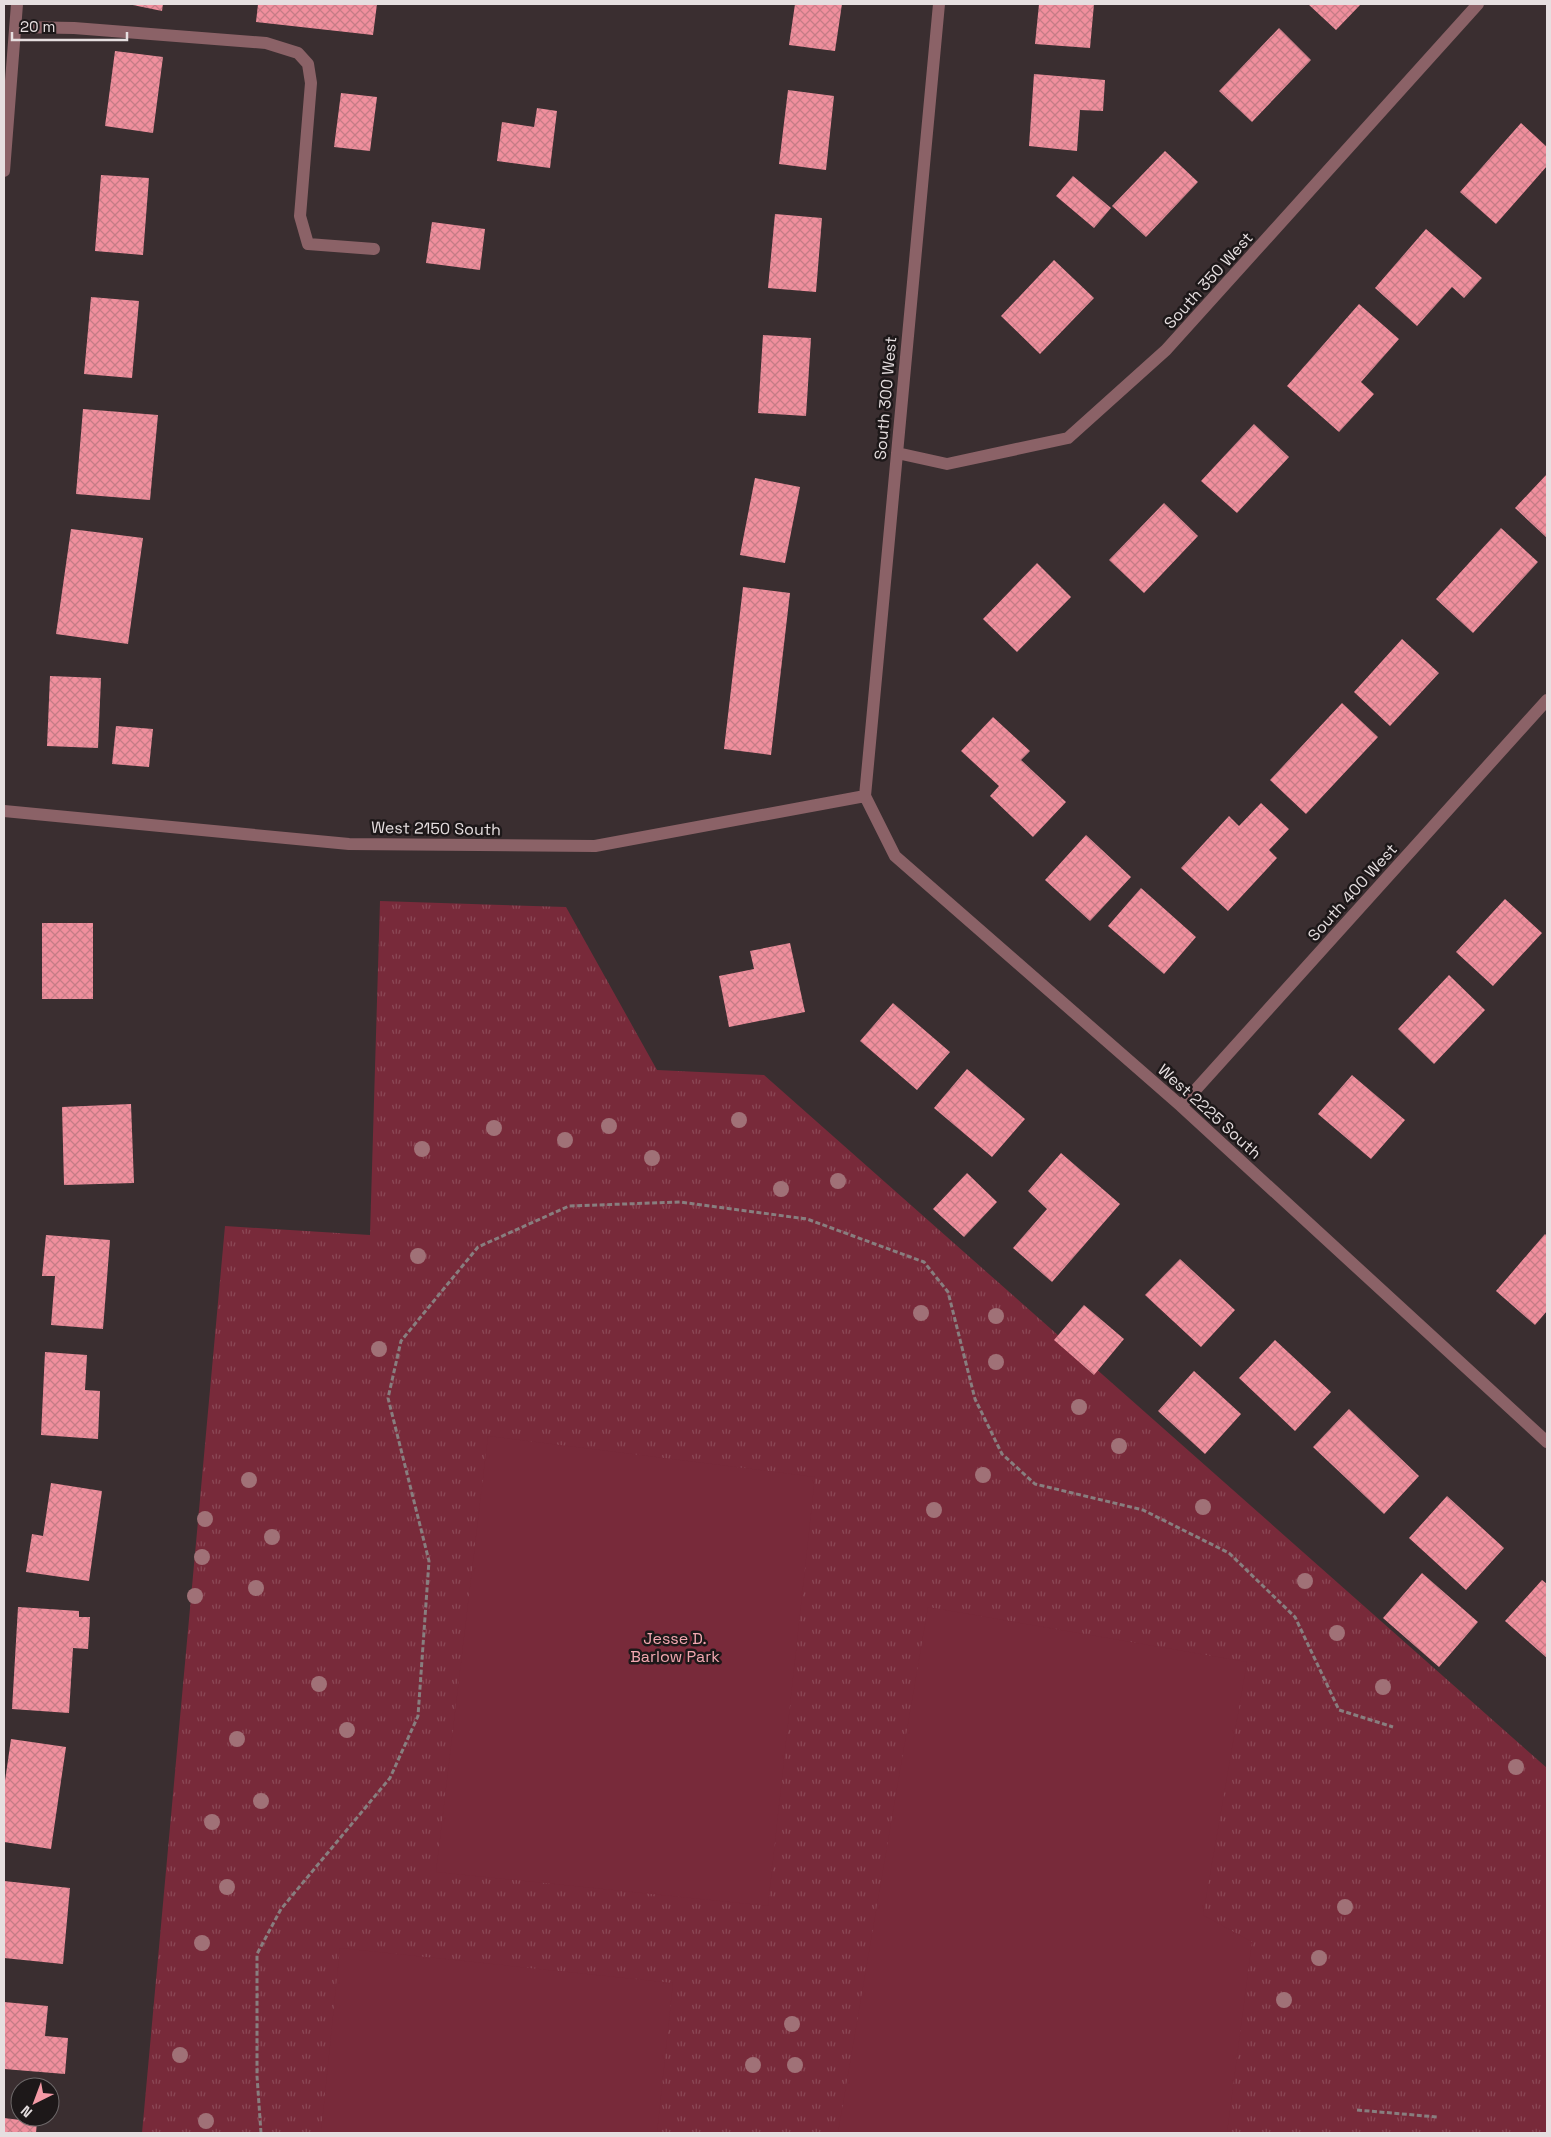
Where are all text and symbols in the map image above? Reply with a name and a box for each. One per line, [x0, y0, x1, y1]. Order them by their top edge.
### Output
scale bar [12, 10, 128, 42]
text: 20 m [20, 17, 55, 36]
street label: South 350 West [1159, 228, 1257, 333]
street label: South 300 West [870, 335, 901, 461]
street label: West 2150 South [371, 817, 501, 840]
street label: South 400 West [1303, 839, 1402, 945]
street label: West 2225 South [1153, 1059, 1266, 1163]
park label: Jesse D. Barlow Park [630, 1628, 720, 1667]
north arrow [10, 2077, 60, 2127]
text: N [17, 2102, 36, 2121]

